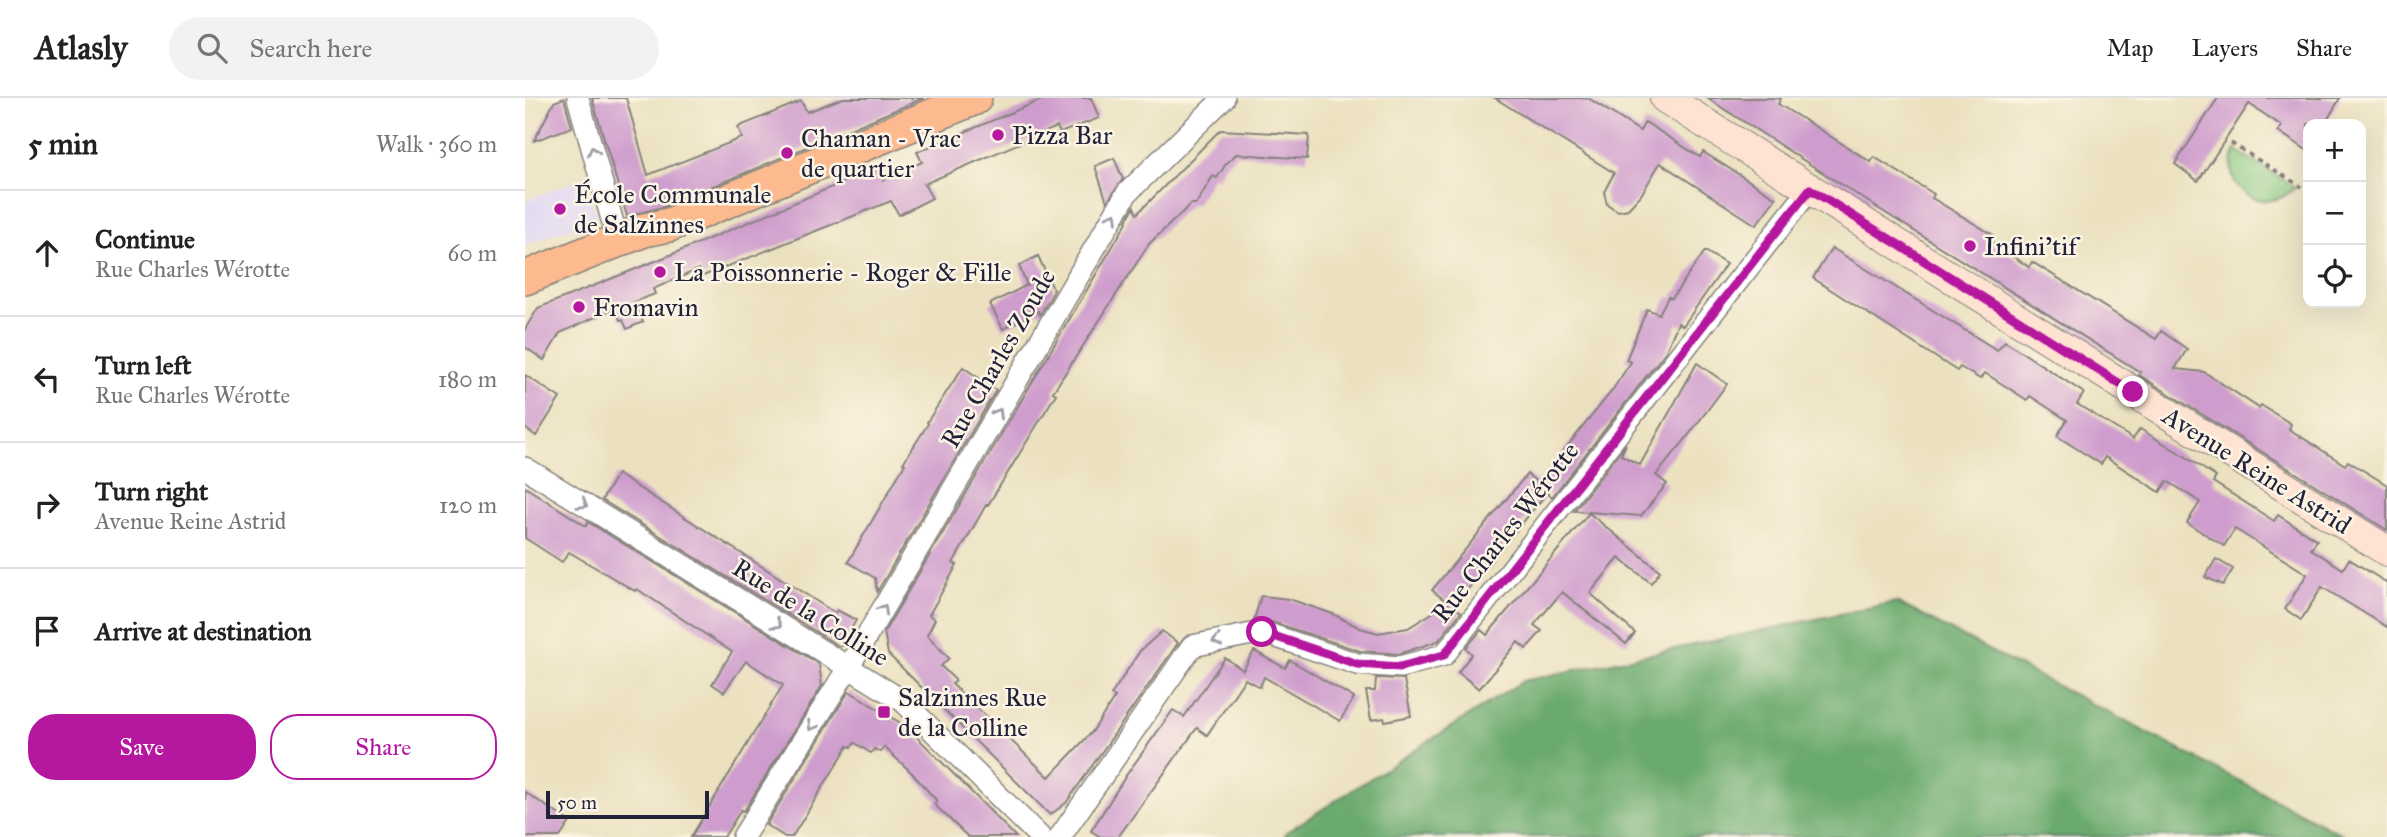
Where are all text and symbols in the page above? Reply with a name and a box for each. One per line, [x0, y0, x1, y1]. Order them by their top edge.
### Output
search box [169, 17, 659, 80]
text: Atlasly [35, 28, 127, 68]
icon: search [193, 29, 231, 67]
text: Search here [249, 32, 372, 64]
text: Map [2107, 33, 2154, 63]
text: Layers [2192, 33, 2258, 63]
text: Share [2296, 33, 2352, 63]
place label: Pizza Bar [1012, 119, 1113, 151]
map controls [2303, 119, 2366, 308]
button: + [2303, 119, 2366, 182]
place label: Chaman - Vrac de quartier [801, 122, 961, 184]
text: 5 min [28, 126, 98, 162]
marker: Pizza Bar [990, 127, 1006, 143]
text: Walk · 360 m [376, 130, 497, 158]
marker: Chaman - Vrac de quartier [779, 145, 795, 161]
one-way arrow [586, 146, 601, 158]
place label: École Communale de Salzinnes [574, 178, 771, 240]
button: − [2303, 182, 2366, 245]
marker: École Communale de Salzinnes [552, 201, 568, 217]
one-way arrow [1105, 211, 1118, 224]
text: Continue [95, 223, 195, 255]
place label: Infini'tif [1984, 230, 2081, 262]
icon: ahead [28, 234, 66, 272]
marker: Infini'tif [1962, 238, 1978, 254]
text: 60 m [448, 239, 497, 267]
button: locate [2303, 245, 2366, 308]
text: Rue Charles Wérotte [95, 255, 290, 283]
place label: La Poissonnerie - Roger & Fille [674, 256, 1012, 288]
street label: Rue Charles Zoude [934, 263, 1062, 453]
marker: La Poissonnerie - Roger & Fille [652, 264, 668, 280]
place label: Fromavin [593, 291, 699, 323]
marker: Fromavin [571, 299, 587, 315]
text: Turn left [95, 349, 191, 381]
icon: left [28, 360, 66, 398]
text: 180 m [438, 365, 497, 393]
route end [2117, 376, 2148, 407]
text: Rue Charles Wérotte [95, 381, 290, 409]
street label: Avenue Reine Astrid [2156, 399, 2357, 541]
one-way arrow [990, 408, 1003, 421]
street label: Rue Charles Wérotte [1424, 435, 1586, 629]
text: Turn right [95, 475, 208, 507]
icon: right [28, 486, 66, 524]
text: 120 m [439, 491, 497, 519]
one-way arrow [575, 496, 588, 509]
text: Avenue Reine Astrid [95, 507, 286, 535]
street label: Rue de la Colline [727, 551, 895, 673]
one-way arrow [875, 604, 888, 617]
icon: arrive [28, 612, 66, 650]
text: Arrive at destination [95, 615, 312, 647]
one-way arrow [769, 615, 782, 628]
route start [1246, 616, 1277, 647]
one-way arrow [1211, 633, 1223, 648]
place label: Salzinnes Rue de la Colline [898, 681, 1047, 743]
marker: Salzinnes Rue de la Colline [876, 704, 892, 720]
button: Save [28, 714, 256, 780]
button: Share [270, 714, 497, 780]
one-way arrow [808, 719, 821, 732]
scale bar [546, 788, 709, 820]
text: 50 m [557, 791, 597, 814]

